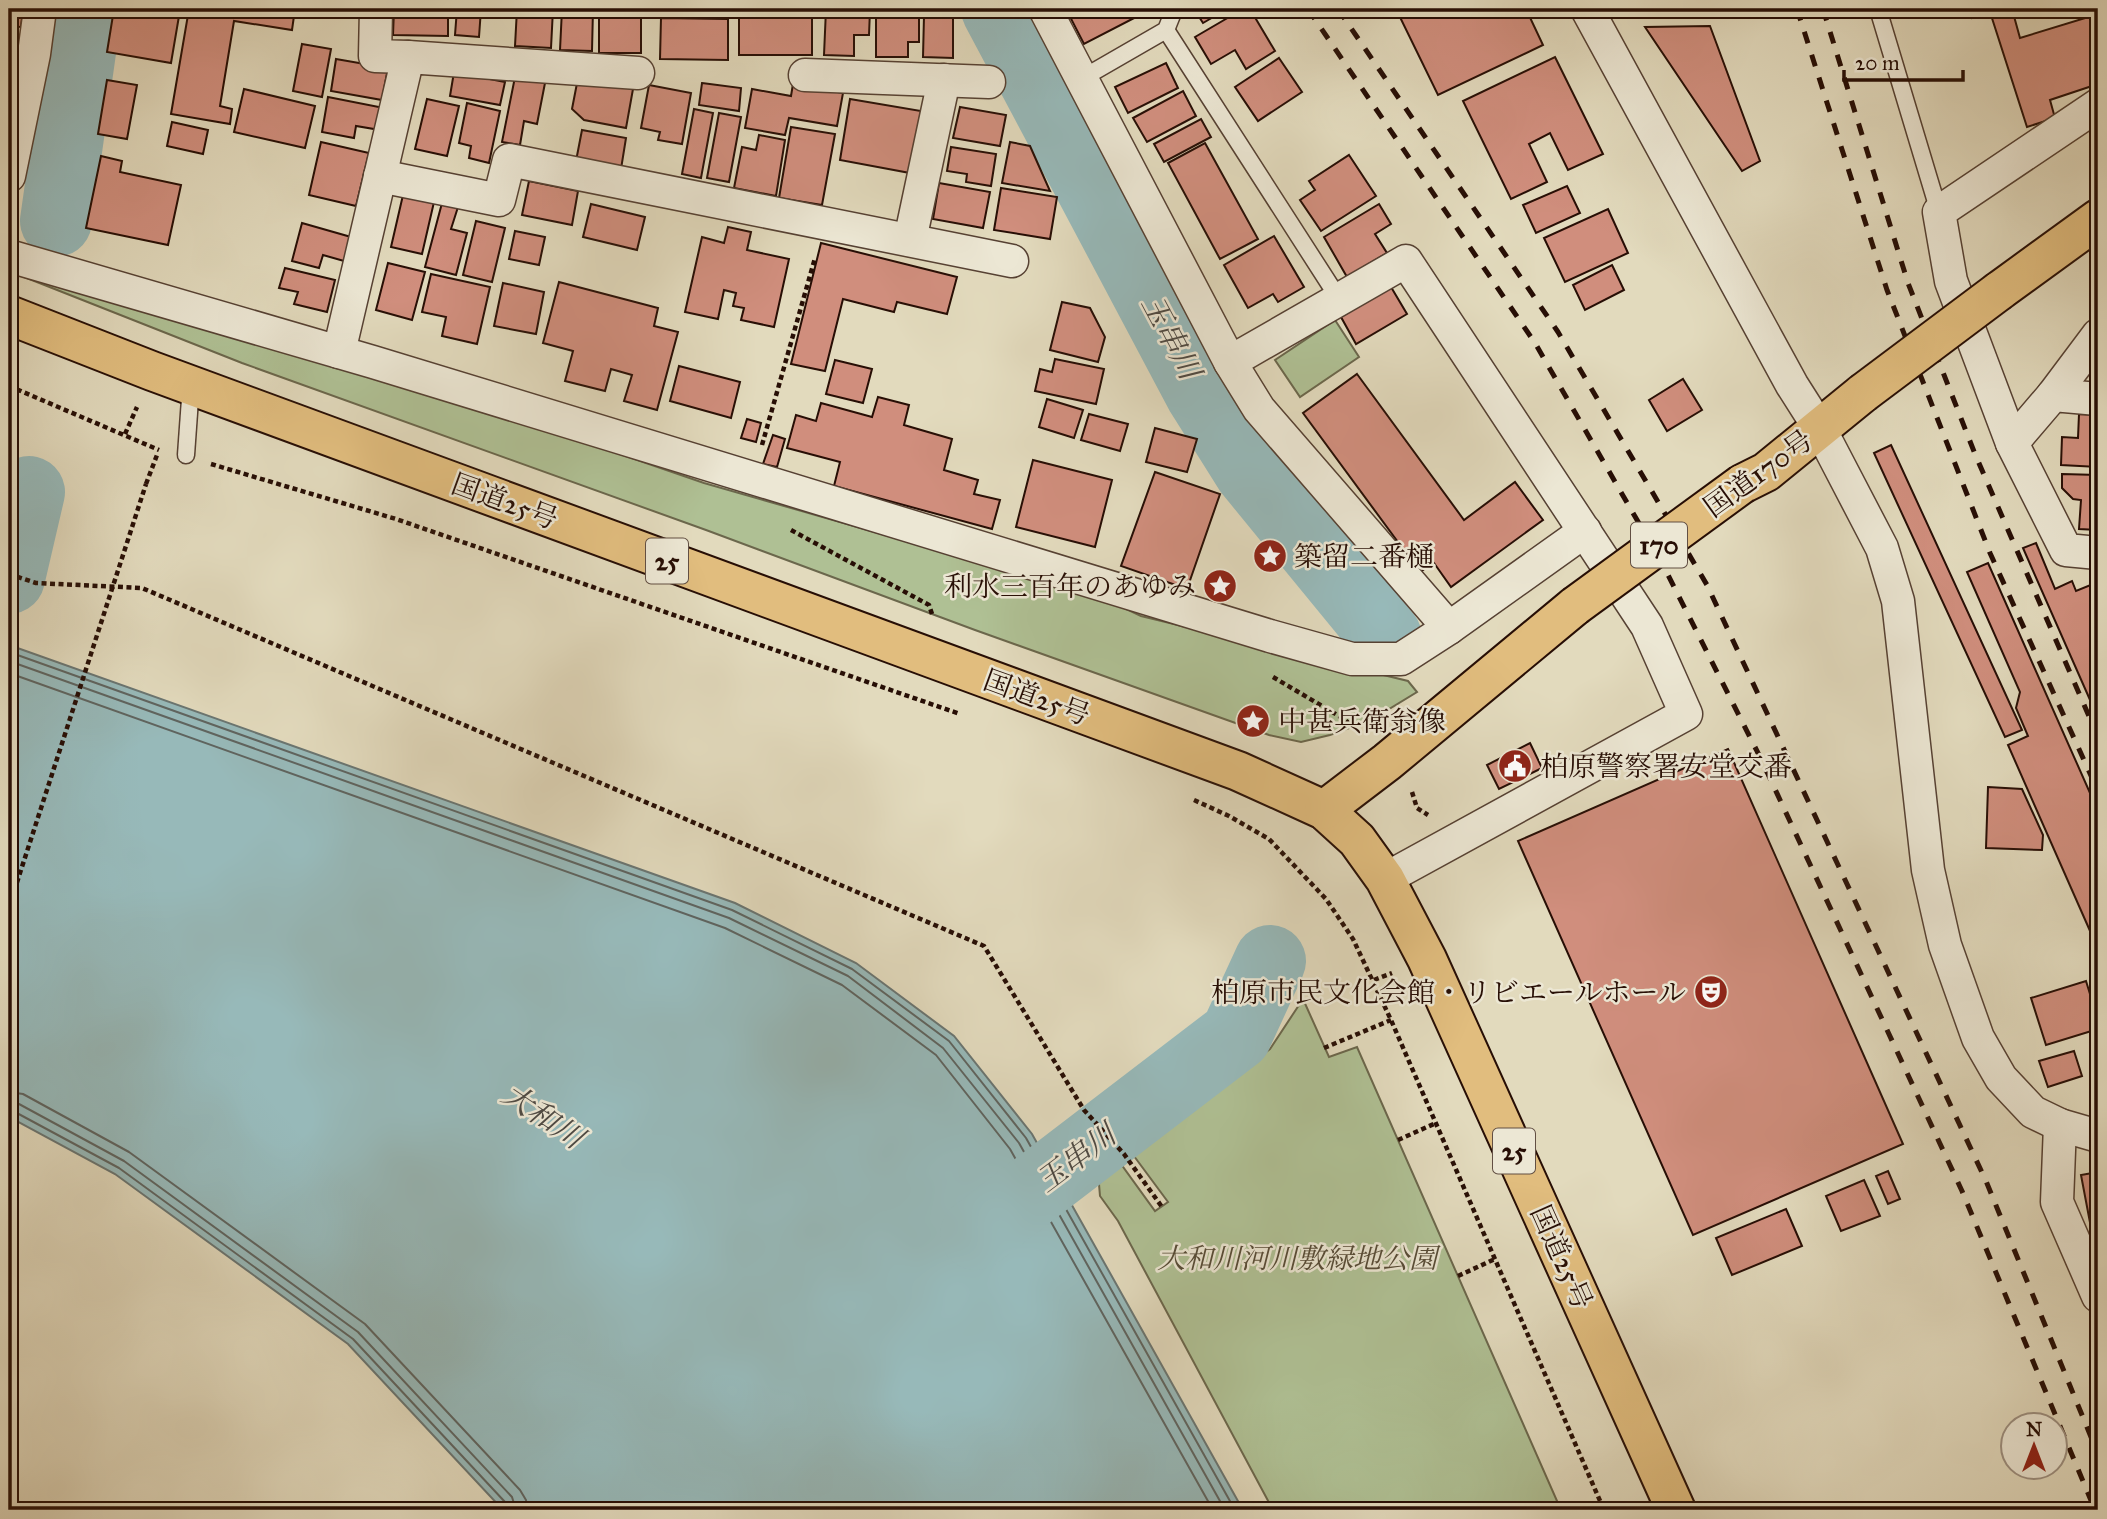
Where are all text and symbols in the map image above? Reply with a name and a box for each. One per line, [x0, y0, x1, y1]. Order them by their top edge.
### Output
scale bar [1844, 38, 1964, 82]
text: 20 m [1855, 50, 1900, 76]
water label: 玉串川 [1134, 289, 1209, 388]
street label: 国道170号 [1697, 422, 1820, 525]
street label: 国道25号 [447, 466, 563, 537]
road number: 170 [1631, 523, 1687, 568]
place icon: 築留二番樋 [1251, 537, 1289, 575]
road number: 25 [646, 538, 688, 583]
place label: 築留二番樋 [1294, 539, 1434, 574]
place icon: 利水三百年のあゆみ [1201, 567, 1239, 605]
place label: 利水三百年のあゆみ [944, 569, 1196, 604]
street label: 国道25号 [979, 662, 1095, 733]
place icon: 中甚兵衛翁像 [1234, 702, 1272, 740]
place label: 中甚兵衛翁像 [1278, 704, 1446, 739]
public building icon: 柏原警察署安堂交番 [1496, 747, 1534, 785]
place label: 柏原警察署安堂交番 [1540, 749, 1792, 784]
theatre icon: 柏原市民文化会館・リビエールホール [1692, 973, 1730, 1011]
place label: 柏原市民文化会館・リビエールホール [1211, 975, 1686, 1010]
water label: 大和川 [496, 1076, 593, 1158]
water label: 玉串川 [1029, 1115, 1125, 1199]
road number: 25 [1493, 1128, 1535, 1174]
street label: 国道25号 [1523, 1200, 1600, 1315]
park label: 大和川河川敷緑地公園 [1157, 1241, 1441, 1276]
north arrow [1998, 1410, 2068, 1480]
text: N [2026, 1418, 2042, 1441]

